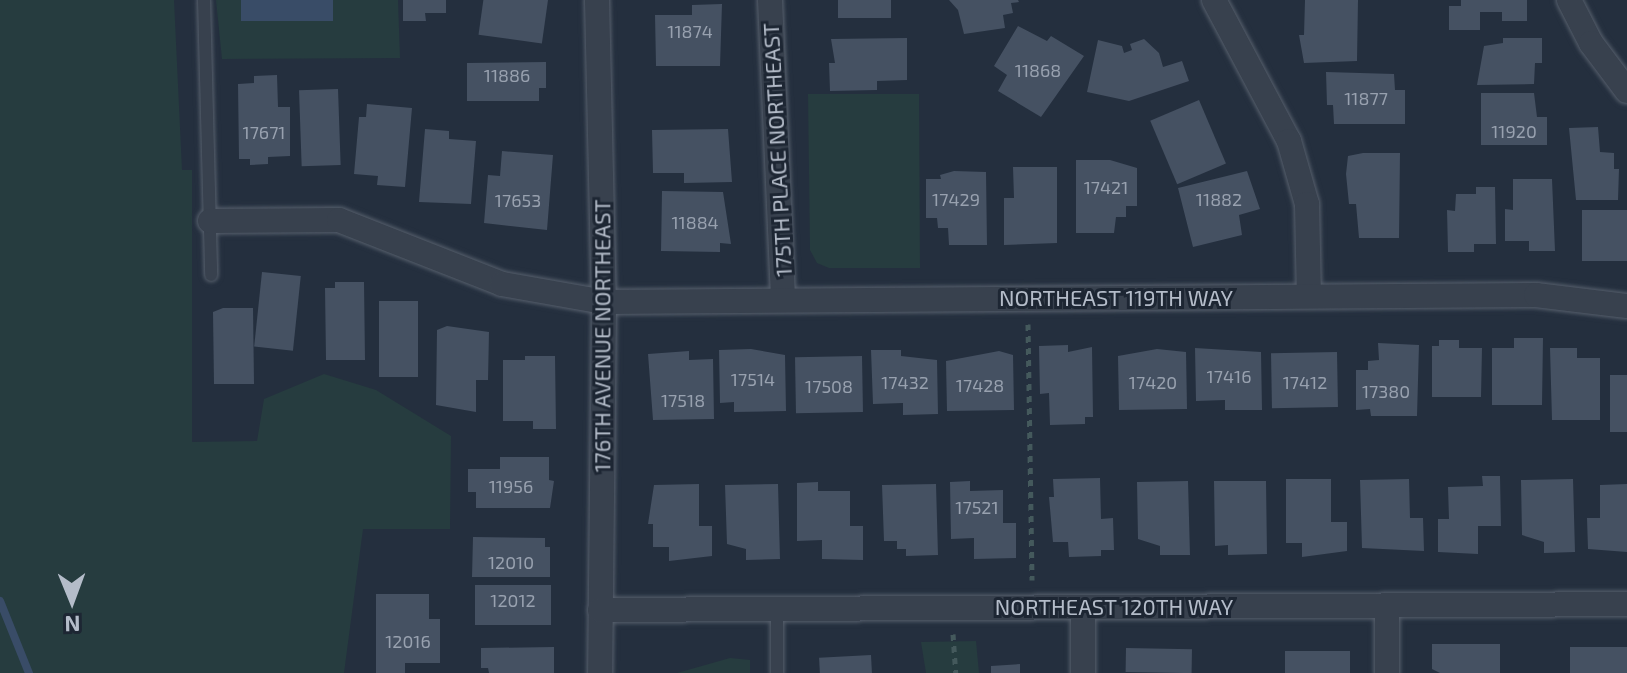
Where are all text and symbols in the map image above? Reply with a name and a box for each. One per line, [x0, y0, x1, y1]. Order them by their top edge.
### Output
house number: 11874 [667, 20, 713, 42]
street label: 175TH PLACE NORTHEAST [757, 22, 797, 278]
house number: 11868 [1015, 59, 1061, 81]
house number: 11886 [484, 64, 530, 86]
house number: 11877 [1344, 87, 1388, 109]
house number: 11920 [1491, 120, 1537, 142]
house number: 17671 [242, 121, 286, 143]
house number: 17421 [1084, 176, 1128, 198]
house number: 17429 [932, 188, 980, 210]
house number: 11882 [1196, 188, 1242, 210]
house number: 17653 [495, 189, 541, 211]
street label: 176TH AVENUE NORTHEAST [589, 199, 615, 473]
house number: 11884 [671, 211, 719, 233]
street label: NORTHEAST 119TH WAY [999, 285, 1233, 311]
house number: 17416 [1207, 365, 1251, 387]
house number: 17514 [731, 368, 775, 390]
house number: 17432 [881, 371, 929, 393]
house number: 17420 [1129, 371, 1177, 393]
house number: 17412 [1283, 371, 1327, 393]
house number: 17428 [956, 374, 1004, 396]
house number: 17508 [805, 375, 853, 397]
house number: 17380 [1362, 380, 1410, 402]
house number: 17518 [661, 389, 705, 411]
house number: 11956 [489, 475, 533, 497]
house number: 17521 [955, 496, 999, 518]
house number: 12010 [488, 551, 534, 573]
north arrow [32, 561, 112, 641]
house number: 12012 [490, 589, 536, 611]
street label: NORTHEAST 120TH WAY [994, 594, 1234, 620]
text: N [64, 612, 81, 638]
house number: 12016 [385, 630, 431, 652]

